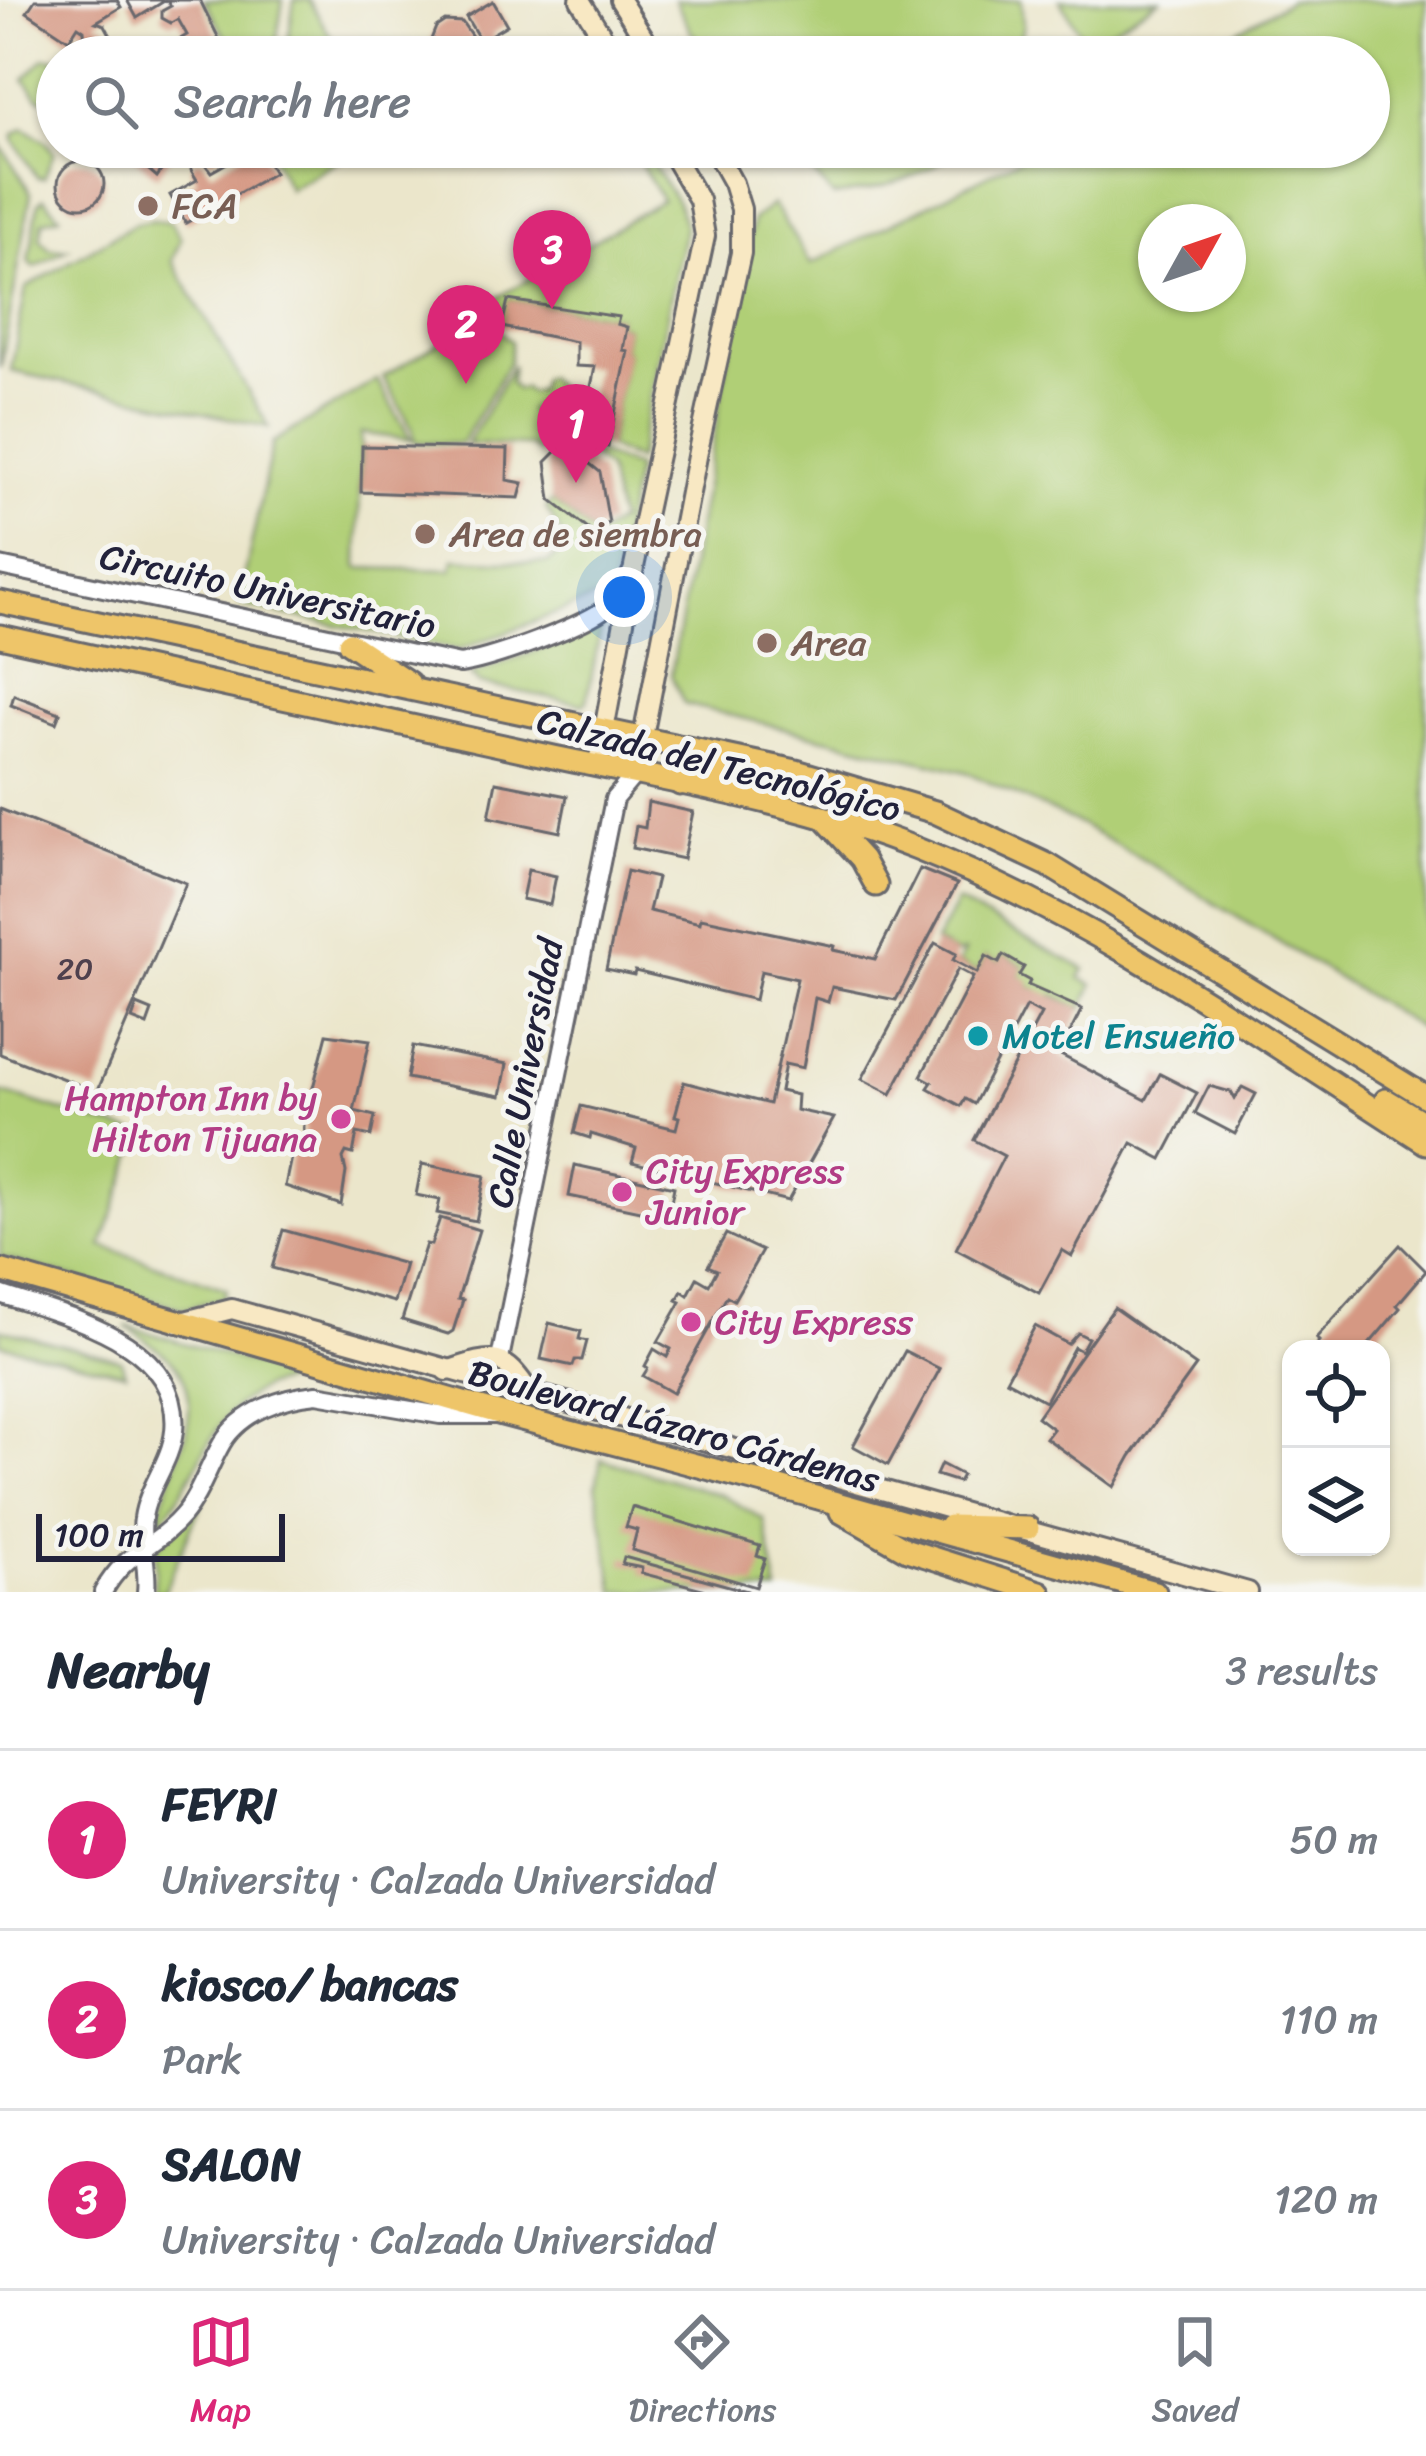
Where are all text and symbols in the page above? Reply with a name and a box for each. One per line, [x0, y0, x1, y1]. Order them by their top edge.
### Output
search box [36, 36, 1390, 168]
text: Search here [174, 62, 411, 142]
icon: search [78, 69, 144, 135]
place label: FCA [172, 174, 238, 238]
marker: FCA [135, 193, 161, 219]
north arrow [1138, 204, 1246, 312]
pin: 3 [513, 210, 591, 309]
pin: 2 [427, 285, 505, 384]
pin: 1 [537, 384, 615, 483]
place label: Area de siembra [448, 502, 702, 566]
marker: Area de siembra [412, 521, 438, 547]
street label: Circuito Universitario [94, 524, 442, 658]
your location [594, 567, 654, 627]
place label: Area [790, 611, 867, 675]
marker: Area [754, 630, 780, 656]
street label: Calzada del Tecnológico [530, 689, 908, 841]
street label: Calle Universidad [468, 931, 583, 1213]
house number: 20 [57, 942, 93, 996]
place label: Motel Ensueño [1002, 1004, 1235, 1068]
marker: Motel Ensueño [965, 1023, 991, 1049]
place label: Hampton Inn by Hilton Tijuana [64, 1066, 317, 1171]
marker: Hampton Inn by Hilton Tijuana [328, 1106, 354, 1132]
place label: City Express Junior [644, 1139, 845, 1244]
marker: City Express Junior [609, 1179, 635, 1205]
place label: City Express [715, 1290, 914, 1354]
marker: City Express [678, 1309, 704, 1335]
street label: Boulevard Lázaro Cárdenas [461, 1340, 887, 1512]
map controls [1282, 1340, 1390, 1556]
button: locate [1282, 1340, 1390, 1448]
button: layers [1282, 1448, 1390, 1556]
text: 100 m [54, 1506, 144, 1564]
scale bar [36, 1508, 285, 1561]
text: Nearby [48, 1625, 209, 1715]
text: 3 results [1225, 1636, 1378, 1705]
text: FEYRI [162, 1765, 277, 1845]
text: 1 [79, 1805, 95, 1874]
text: 50 m [1289, 1805, 1378, 1874]
text: University · Calzada Universidad [162, 1845, 715, 1914]
text: kiosco/ bancas [162, 1945, 458, 2025]
text: 2 [76, 1985, 98, 2054]
text: 110 m [1280, 1985, 1378, 2054]
text: Park [162, 2025, 242, 2094]
text: SALON [162, 2125, 301, 2205]
text: 3 [76, 2165, 98, 2234]
text: 120 m [1274, 2165, 1378, 2234]
text: University · Calzada Universidad [162, 2205, 715, 2274]
tab: Map [188, 2309, 254, 2439]
tab: Directions [629, 2309, 776, 2439]
tab: Saved [1151, 2309, 1238, 2439]

